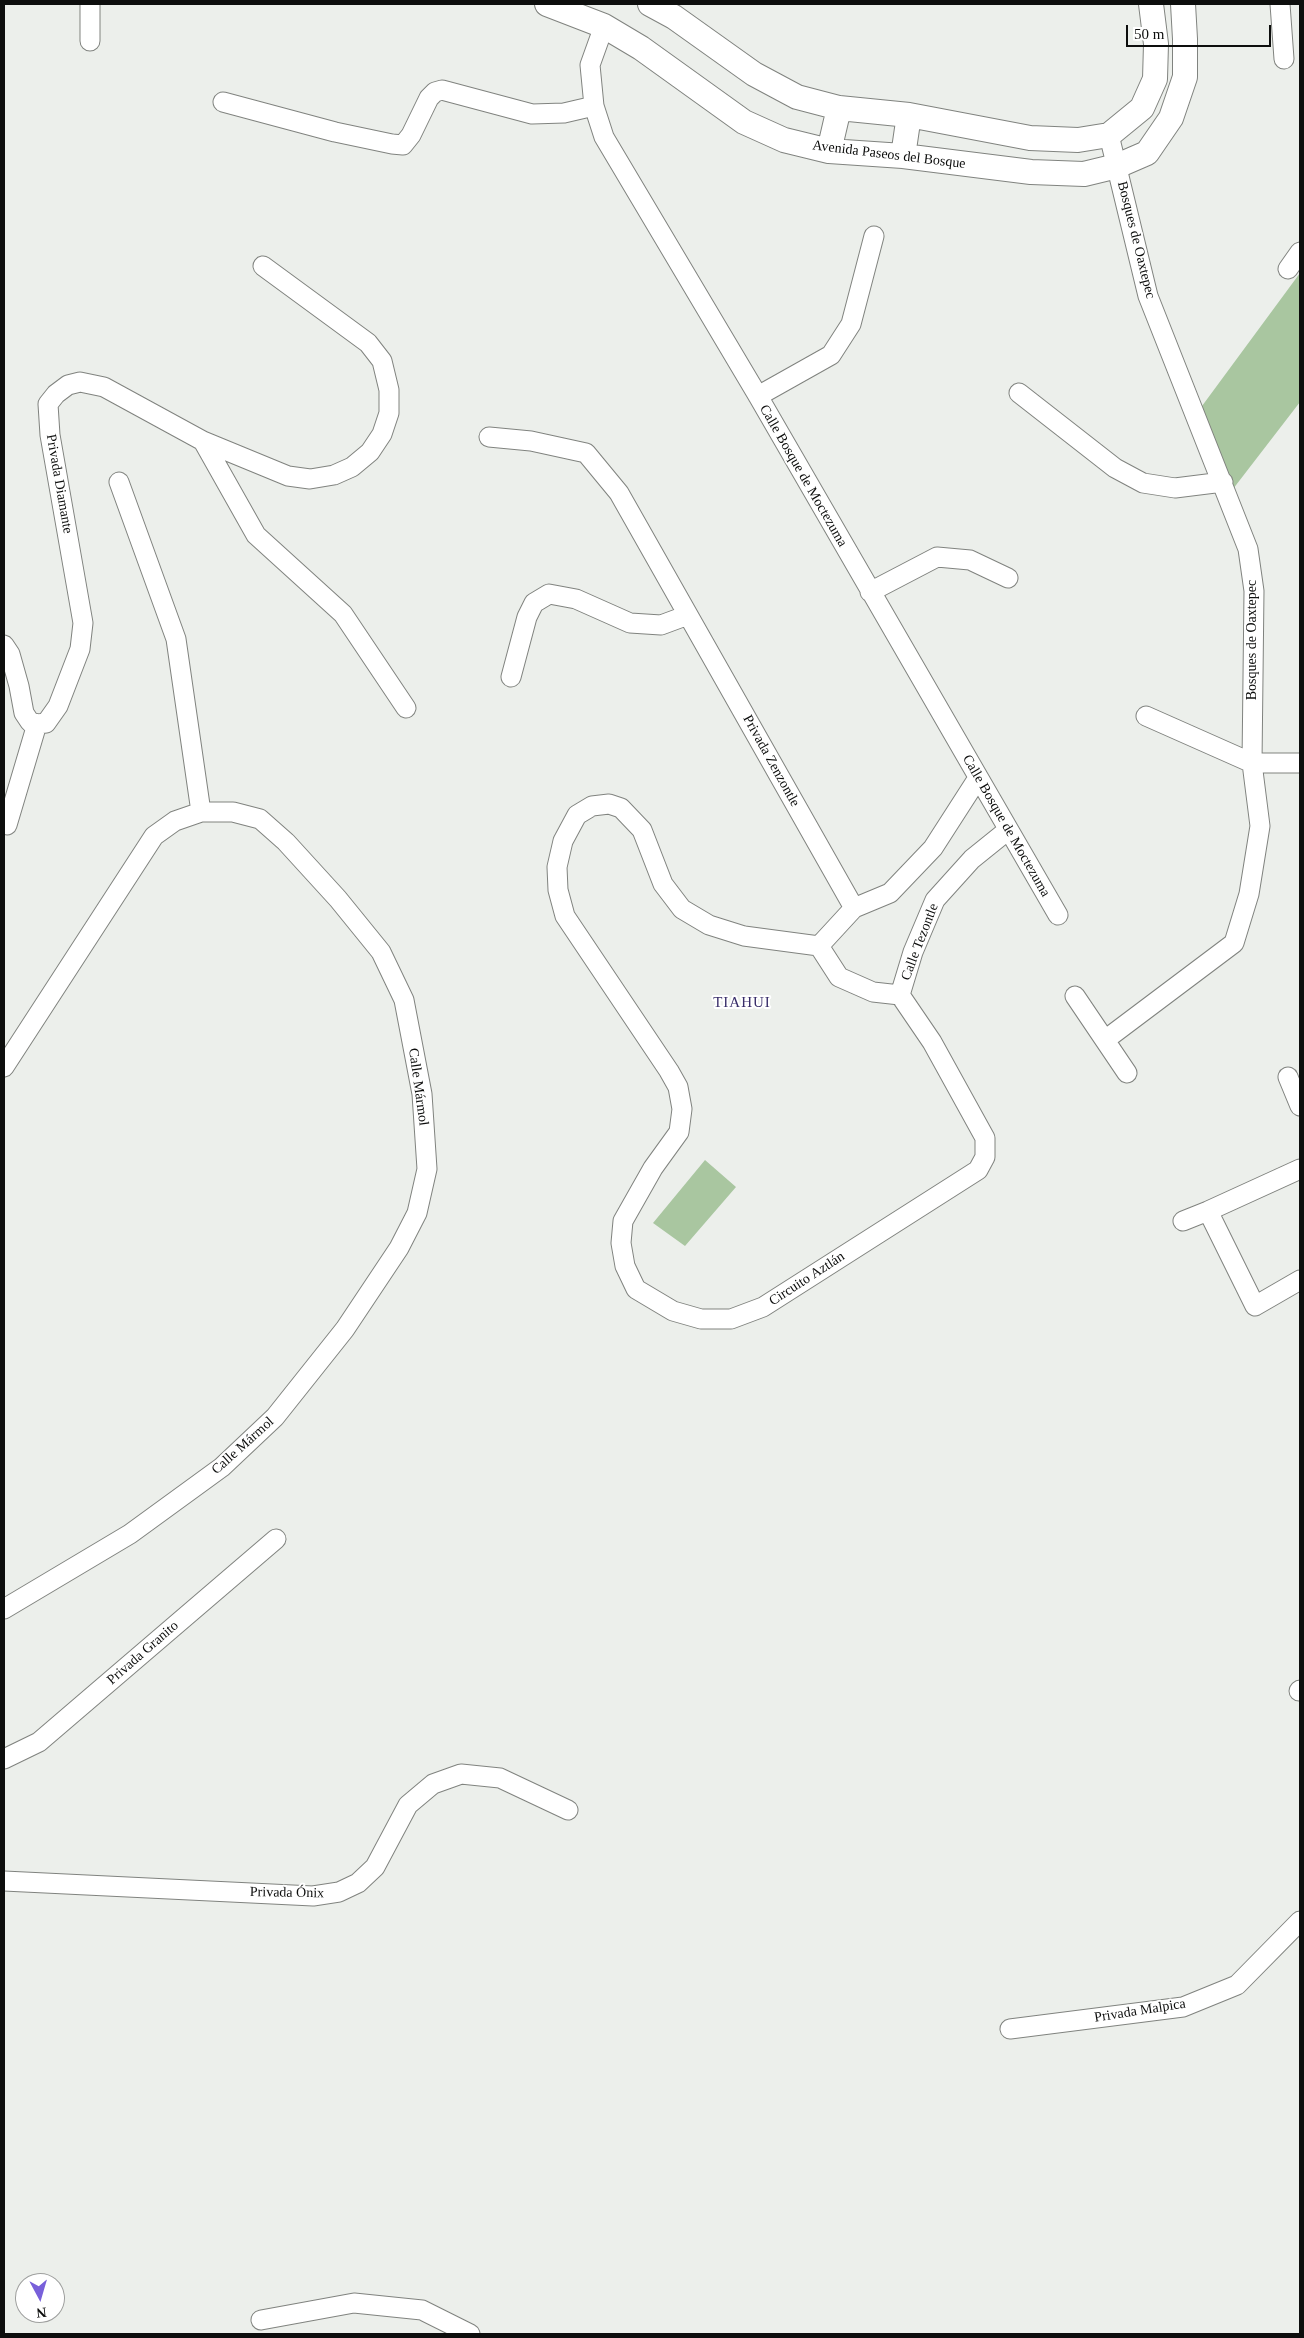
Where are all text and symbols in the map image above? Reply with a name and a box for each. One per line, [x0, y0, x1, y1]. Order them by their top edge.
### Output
scale bar [1129, 15, 1274, 47]
text: 50 m [1134, 26, 1164, 42]
street label: Avenida Paseos del Bosque [811, 137, 967, 173]
street label: Bosques de Oaxtepec [1113, 179, 1159, 301]
street label: Calle Bosque de Moctezuma [755, 402, 851, 550]
street label: Privada Diamante [42, 433, 76, 535]
street label: Bosques de Oaxtepec [1244, 580, 1260, 700]
street label: Privada Zenzontle [739, 712, 803, 810]
street label: Calle Bosque de Moctezuma [958, 752, 1054, 900]
street label: Calle Tezontle [898, 901, 942, 983]
district label: TIAHUI [712, 994, 772, 1012]
street label: Calle Mármol [404, 1047, 432, 1127]
street label: Circuito Aztlán [766, 1248, 848, 1310]
street label: Calle Mármol [208, 1414, 278, 1478]
street label: Privada Granito [104, 1617, 182, 1689]
street label: Privada Ónix [250, 1884, 324, 1902]
street label: Privada Malpica [1093, 1995, 1187, 2027]
north arrow [15, 2273, 65, 2323]
text: N [36, 2304, 47, 2320]

